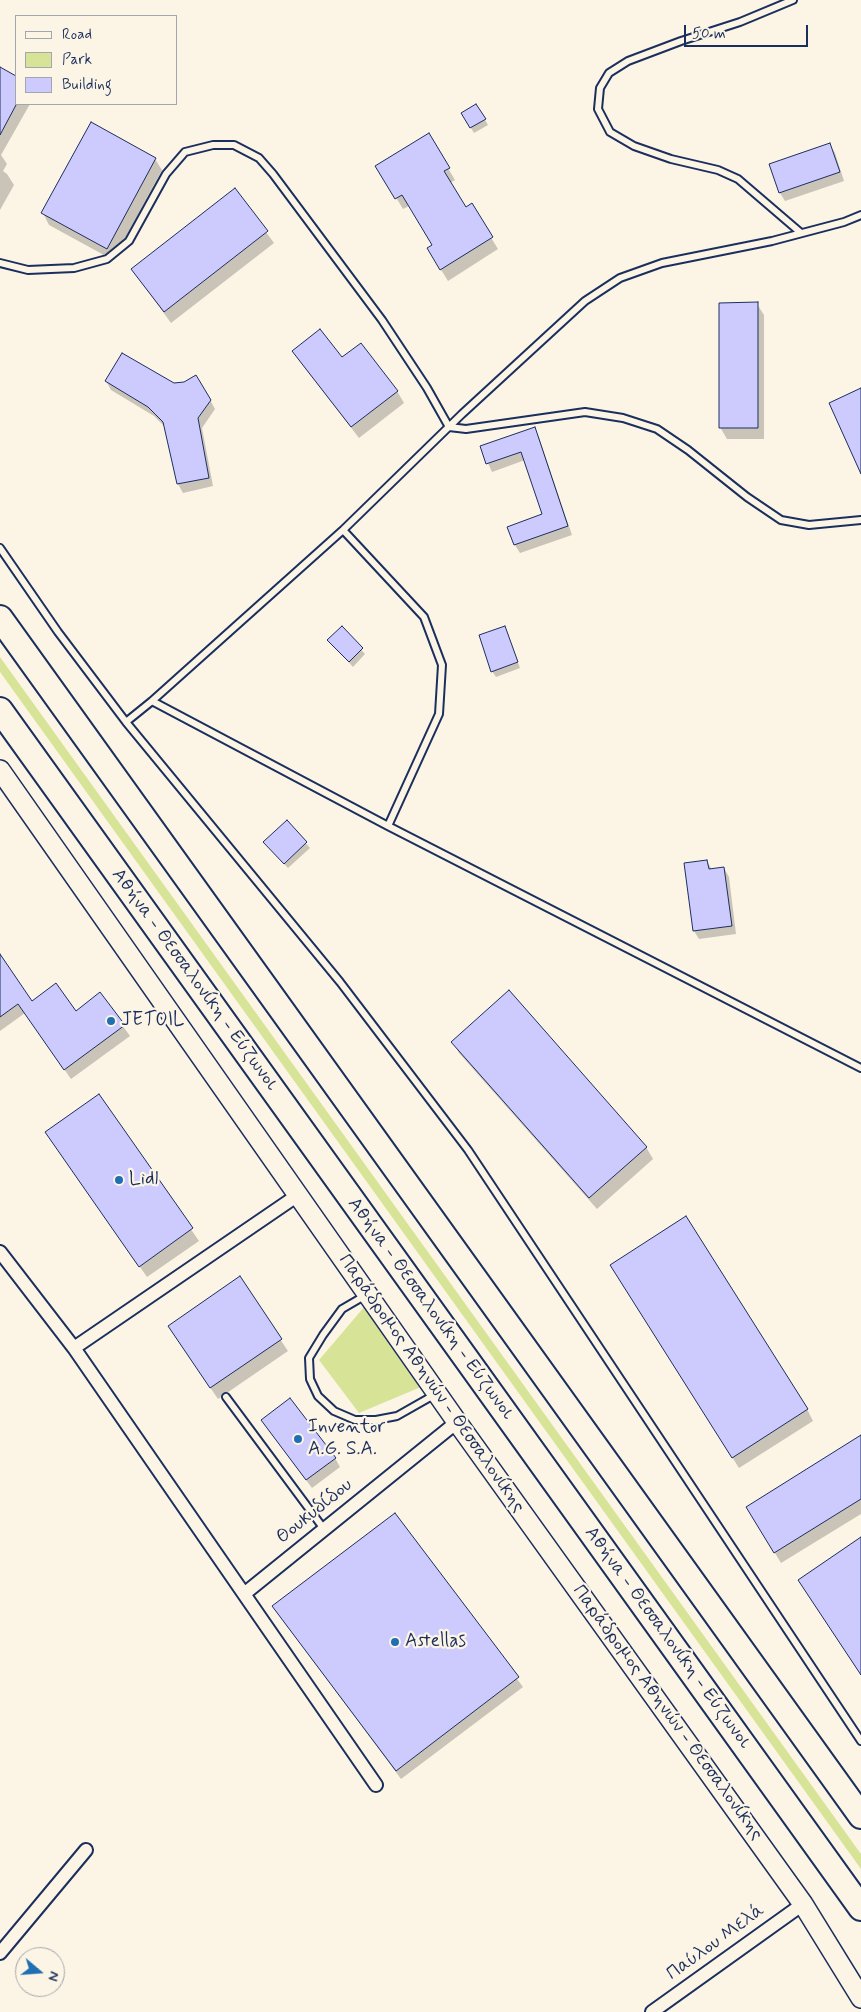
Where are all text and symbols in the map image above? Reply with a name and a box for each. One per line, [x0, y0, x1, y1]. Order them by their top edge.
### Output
legend [15, 15, 178, 105]
scale bar [686, 15, 810, 47]
text: 50 m [692, 24, 726, 44]
text: Road [62, 25, 92, 45]
text: Park [62, 50, 92, 70]
text: Building [62, 75, 112, 95]
street label: Αθήνα - Θεσσαλονίκη - Εύζωνοι [106, 865, 282, 1095]
place label: JETOIL [121, 1010, 185, 1032]
marker: JETOIL [105, 1015, 117, 1027]
place label: Lidl [129, 1169, 158, 1191]
marker: Lidl [113, 1174, 125, 1186]
street label: Αθήνα - Θεσσαλονίκη - Εύζωνοι [342, 1194, 518, 1424]
street label: Παράδρομος Αθηνών - Θεσσαλονίκης [333, 1251, 529, 1517]
place label: Inventor A.G. S.A. [308, 1417, 385, 1461]
marker: Inventor A.G. S.A. [292, 1433, 304, 1445]
street label: Θουκυδίδου [272, 1474, 358, 1550]
street label: Αθήνα - Θεσσαλονίκη - Εύζωνοι [579, 1523, 755, 1753]
street label: Παράδρομος Αθηνών - Θεσσαλονίκης [567, 1581, 767, 1845]
place label: Astellas [405, 1631, 466, 1653]
marker: Astellas [389, 1636, 401, 1648]
street label: Παύλου Μελά [663, 1900, 769, 1986]
north arrow [15, 1947, 65, 1997]
text: N [43, 1969, 63, 1984]

